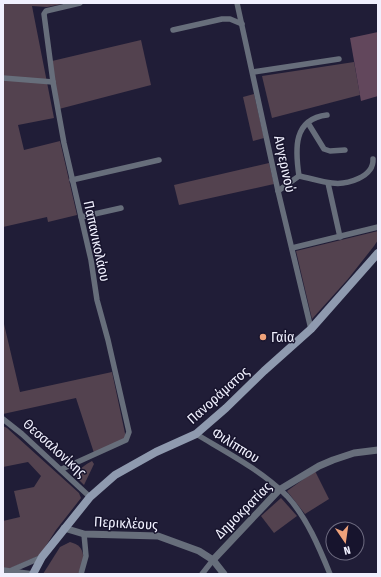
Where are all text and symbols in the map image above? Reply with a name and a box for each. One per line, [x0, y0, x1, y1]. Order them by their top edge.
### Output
street label: Αυγερινού [270, 134, 299, 194]
street label: Παπανικολάου [80, 199, 113, 283]
place label: Γαία [271, 329, 295, 346]
marker: Γαία [258, 332, 268, 342]
street label: Πανοράματος [184, 363, 253, 428]
street label: Θεσσαλονίκης [19, 415, 90, 481]
street label: Φιλίππου [209, 424, 263, 467]
street label: Δημοκρατίας [211, 478, 275, 542]
street label: Περικλέους [94, 513, 159, 534]
north arrow [325, 521, 365, 561]
text: N [342, 543, 352, 557]

